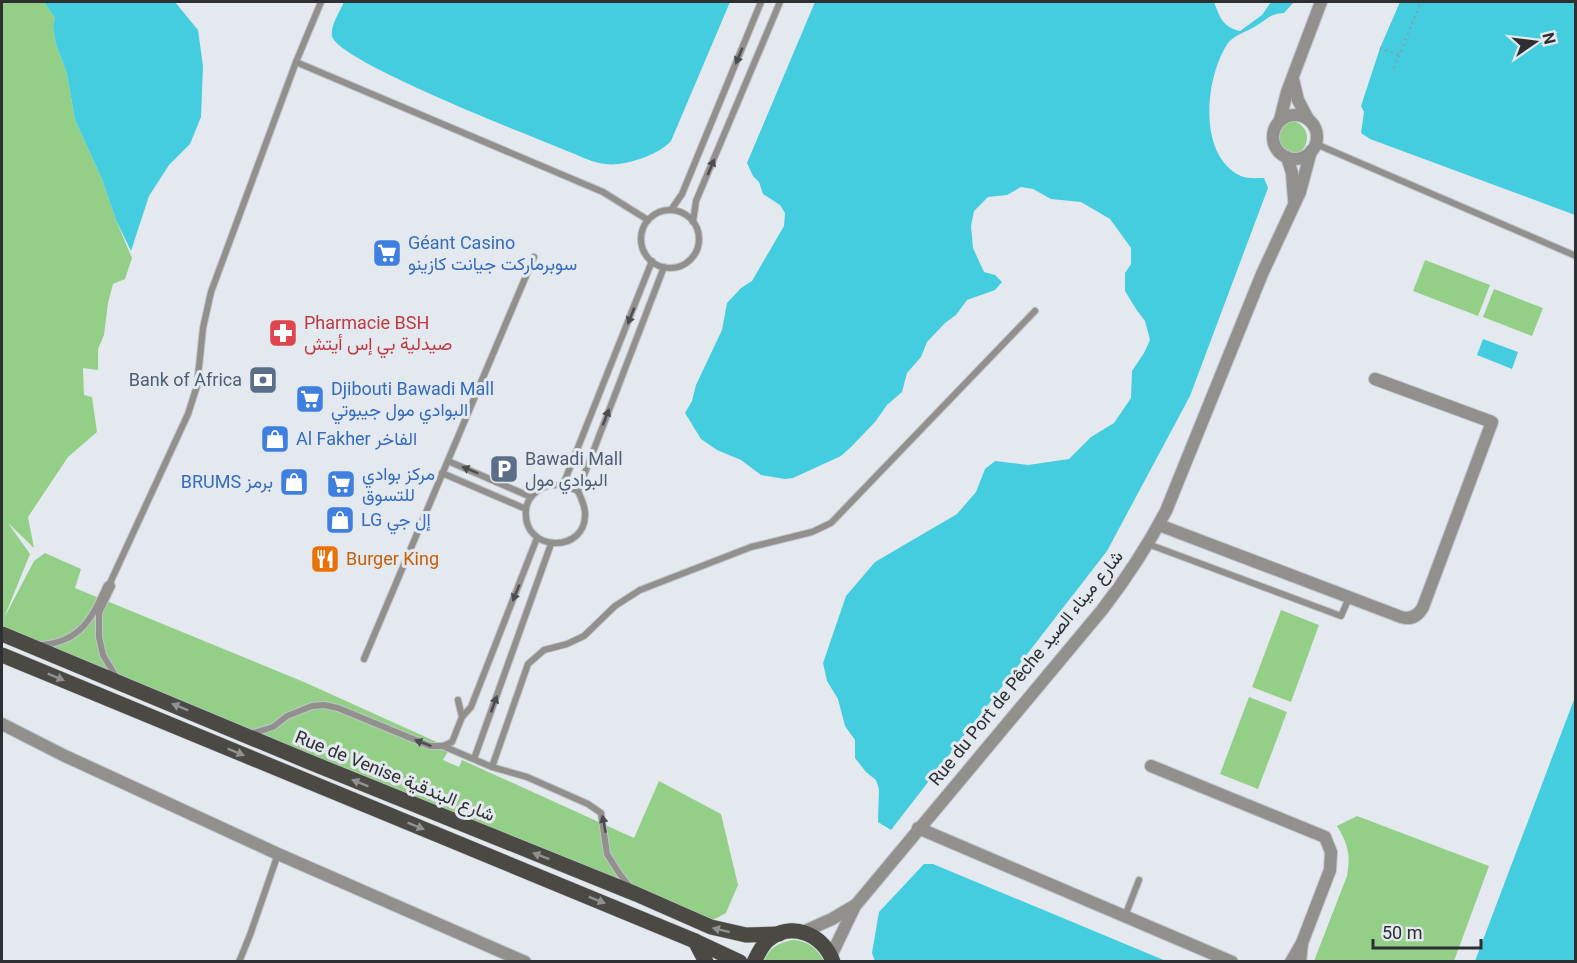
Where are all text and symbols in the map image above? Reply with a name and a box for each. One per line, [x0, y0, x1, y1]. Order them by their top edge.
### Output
north arrow [1505, 12, 1565, 72]
text: N [1538, 31, 1560, 46]
one-way arrow [734, 47, 744, 65]
one-way arrow [706, 157, 716, 175]
place label: Géant Casino سوبرماركت جيانت كازينو [408, 232, 577, 275]
supermarket icon: Géant Casino سوبرماركت جيانت كازينو [371, 237, 403, 269]
one-way arrow [626, 307, 636, 325]
place label: Pharmacie BSH صيدلية بي إس أيتش [304, 312, 452, 359]
pharmacy icon: Pharmacie BSH صيدلية بي إس أيتش [267, 317, 299, 349]
bank icon: Bank of Africa [247, 364, 279, 396]
place label: Bank of Africa [129, 369, 242, 390]
place label: Djibouti Bawadi Mall البوادي مول جيبوتي [331, 378, 494, 425]
supermarket icon: Djibouti Bawadi Mall البوادي مول جيبوتي [294, 383, 326, 415]
one-way arrow [602, 408, 611, 426]
shop icon: Al Fakher الفاخر [259, 423, 291, 455]
place label: Al Fakher الفاخر [296, 428, 417, 450]
place label: Bawadi Mall البوادي مول [525, 448, 623, 495]
parking icon: Bawadi Mall البوادي مول [488, 453, 520, 485]
place label: مركز بوادي للتسوق [362, 463, 435, 506]
one-way arrow [461, 465, 479, 475]
shop icon: BRUMS برمز [278, 466, 310, 498]
supermarket icon: مركز بوادي للتسوق [325, 468, 357, 500]
place label: BRUMS برمز [181, 471, 273, 493]
shop icon: LG إل جي [324, 504, 356, 536]
place label: LG إل جي [361, 509, 431, 535]
restaurant icon: Burger King [309, 543, 341, 575]
street label: Rue du Port de Pêche شارع ميناء الصيد [924, 546, 1129, 791]
place label: Burger King [346, 548, 439, 569]
one-way arrow [511, 584, 521, 602]
one-way arrow [47, 672, 65, 682]
one-way arrow [489, 695, 499, 713]
one-way arrow [171, 702, 189, 712]
street label: Rue de Venise شارع البندقية [292, 726, 498, 827]
one-way arrow [413, 738, 431, 748]
one-way arrow [227, 748, 245, 757]
one-way arrow [351, 777, 369, 787]
one-way arrow [599, 815, 608, 834]
one-way arrow [408, 821, 426, 831]
one-way arrow [532, 851, 550, 860]
one-way arrow [588, 895, 606, 905]
scale bar [1373, 912, 1481, 950]
text: 50 m [1382, 922, 1422, 943]
one-way arrow [712, 924, 730, 934]

